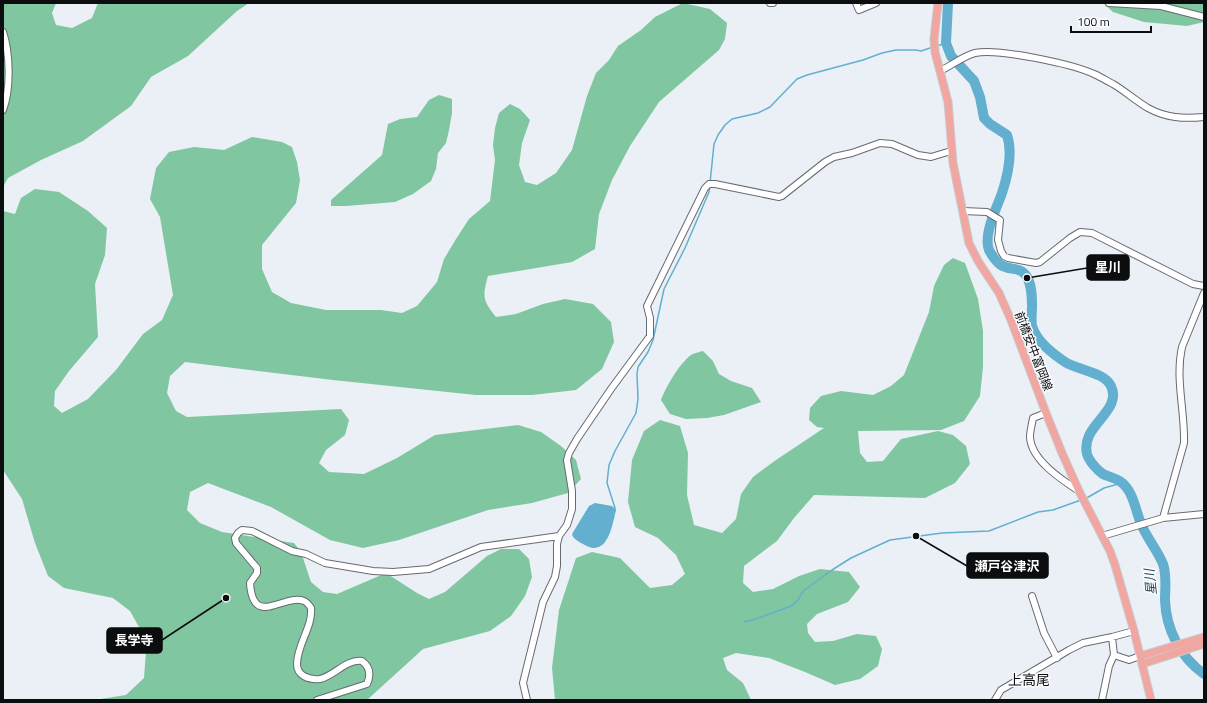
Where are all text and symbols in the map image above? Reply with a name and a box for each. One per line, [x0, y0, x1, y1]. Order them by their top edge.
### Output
scale bar [1071, 8, 1151, 34]
text: 100 m [1077, 12, 1110, 31]
callout: 星川 [1087, 255, 1129, 280]
text: 星川 [1095, 257, 1121, 277]
street label: 前橋安中富岡線 [1010, 308, 1058, 394]
callout: 瀬戸谷津沢 [967, 553, 1048, 578]
text: 瀬戸谷津沢 [974, 556, 1040, 576]
water label: 星川 [1138, 566, 1161, 596]
callout: 長学寺 [107, 628, 162, 653]
text: 長学寺 [114, 630, 154, 650]
district label: 上高尾 [1008, 669, 1050, 690]

